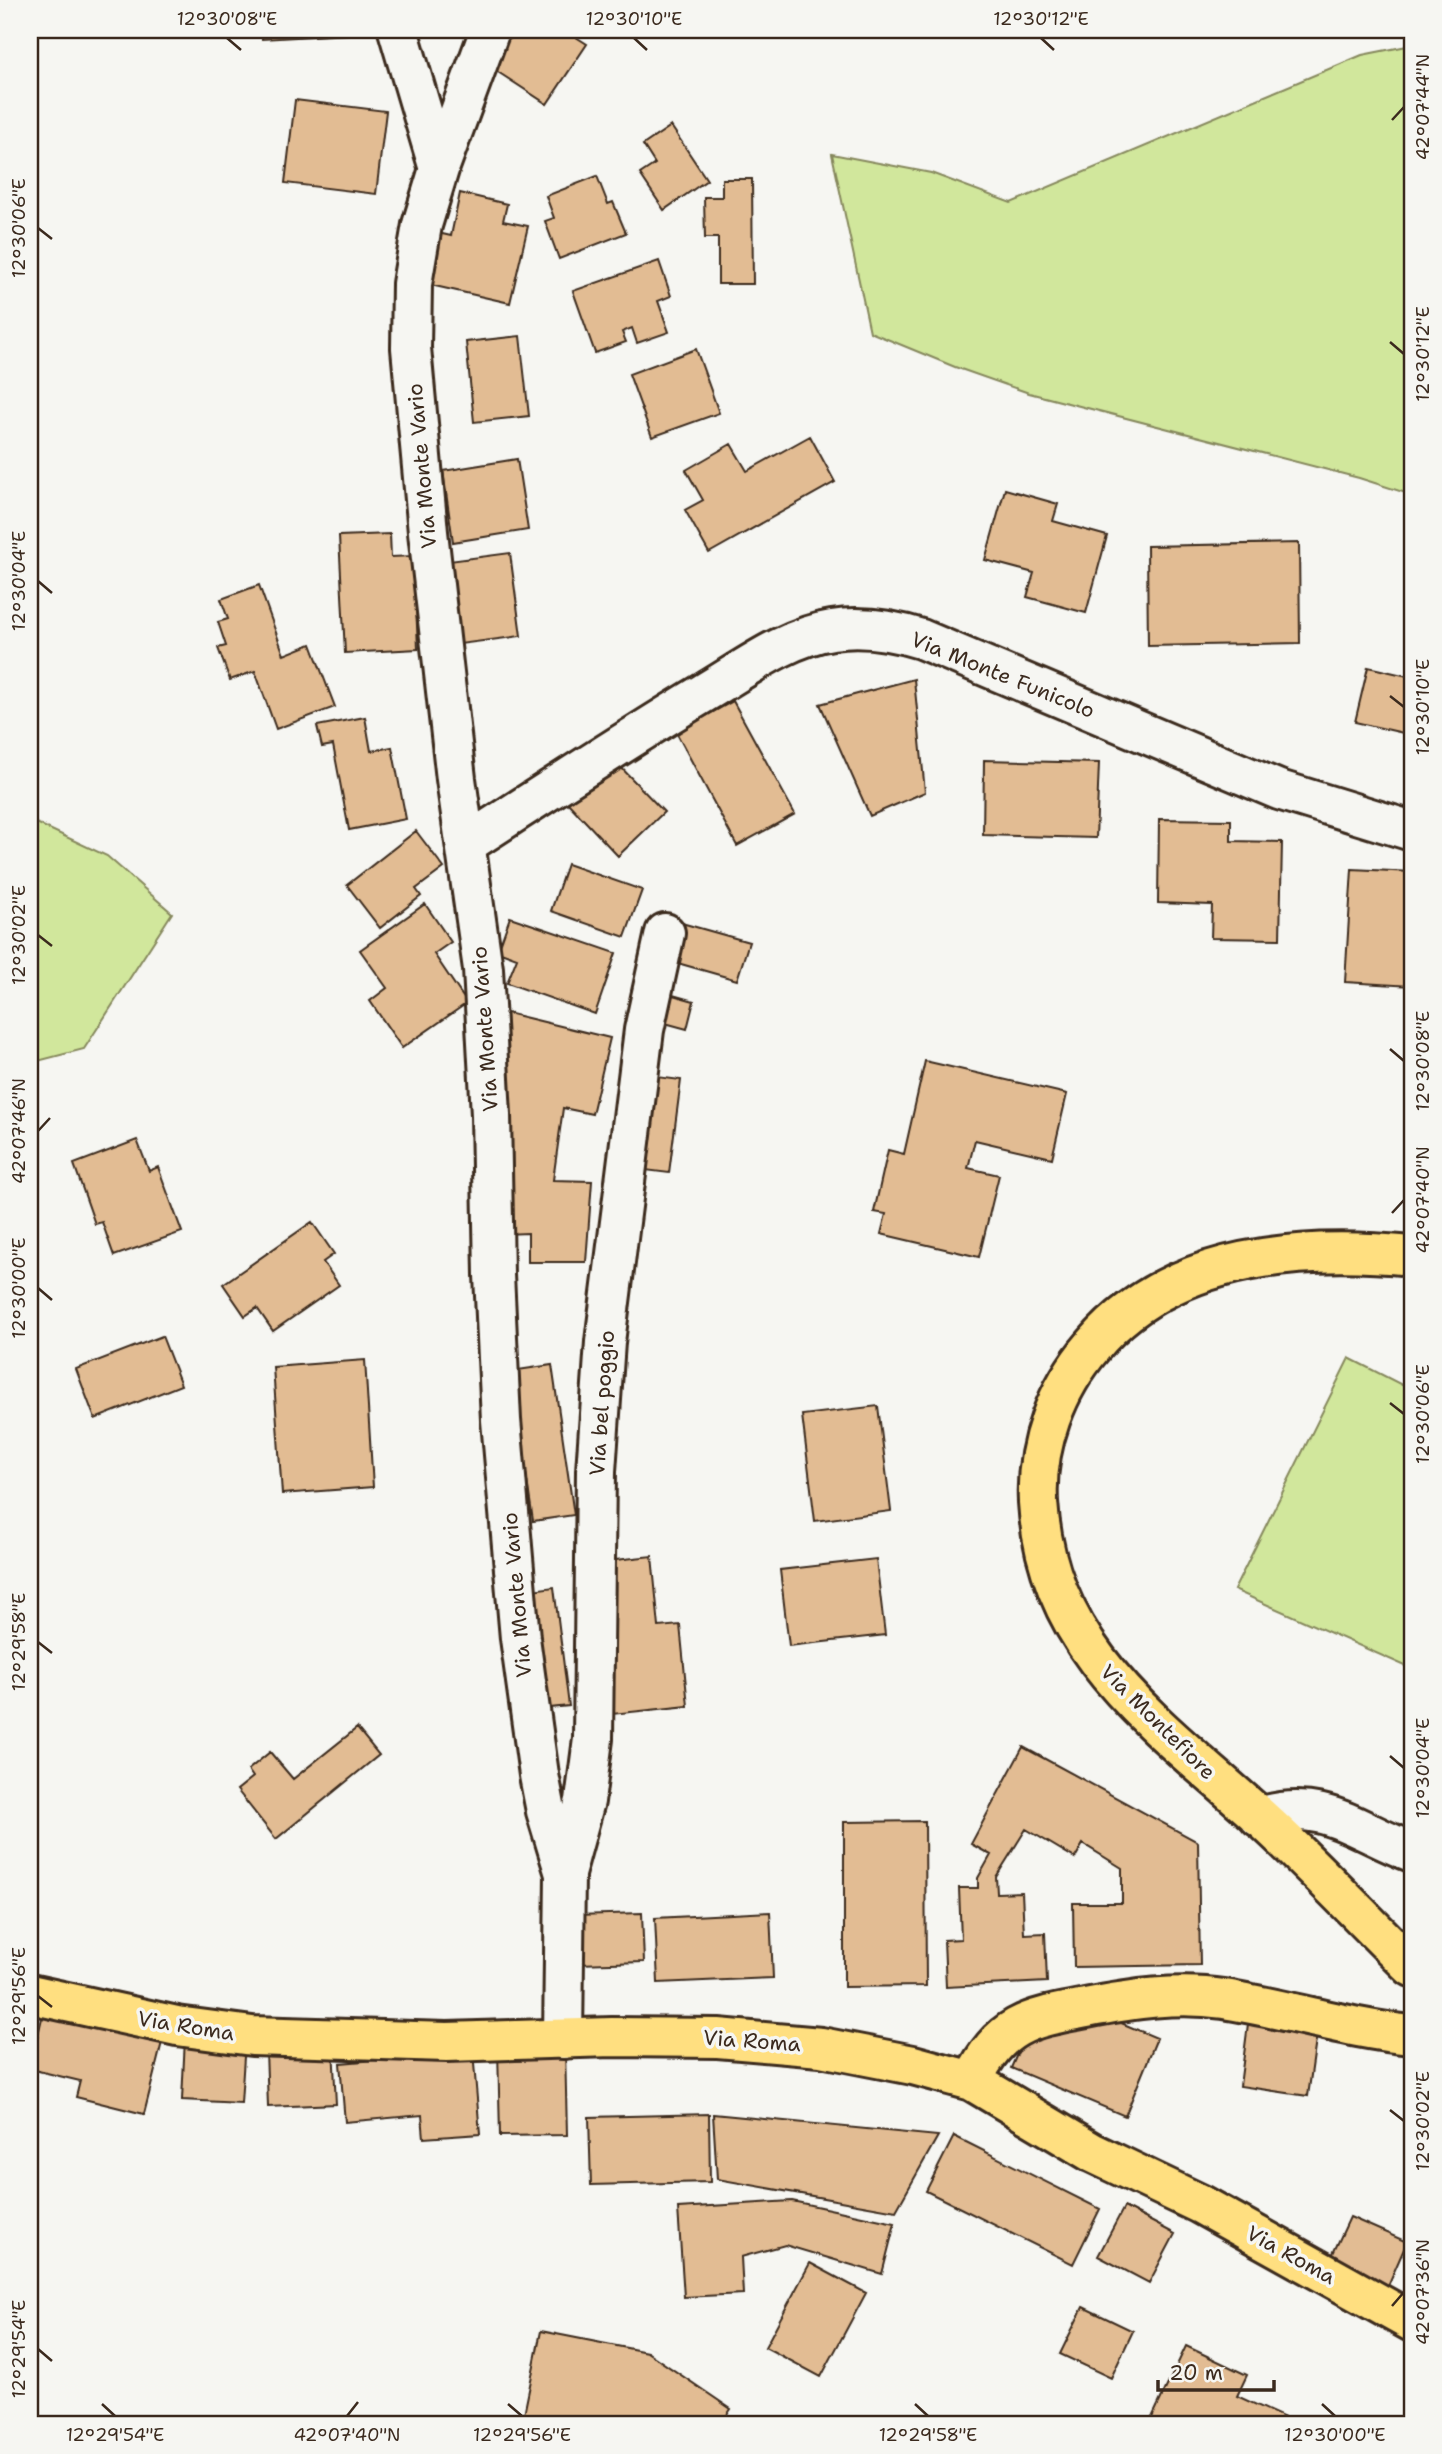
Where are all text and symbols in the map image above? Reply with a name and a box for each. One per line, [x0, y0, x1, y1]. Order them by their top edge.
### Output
text: 12°30'08"E [177, 7, 277, 31]
text: 12°30'10"E [586, 7, 682, 31]
text: 12°30'12"E [993, 7, 1089, 31]
text: 42°07'44"N [1411, 54, 1435, 160]
text: 12°30'06"E [7, 178, 31, 278]
text: 12°30'12"E [1411, 306, 1435, 402]
street label: Via Monte Vario [401, 382, 443, 550]
text: 12°30'04"E [7, 531, 31, 631]
street label: Via Monte Funicolo [907, 625, 1099, 725]
text: 12°30'10"E [1411, 659, 1435, 755]
text: 12°30'02"E [7, 885, 31, 985]
street label: Via Monte Vario [465, 945, 505, 1113]
text: 12°30'08"E [1411, 1011, 1435, 1111]
text: 42°07'46"N [7, 1078, 31, 1184]
text: 42°07'40"N [1411, 1146, 1435, 1254]
text: 12°30'00"E [7, 1237, 31, 1339]
street label: Via bel poggio [583, 1329, 621, 1477]
text: 12°30'06"E [1411, 1364, 1435, 1464]
street label: Via Monte Vario [496, 1511, 538, 1679]
text: 12°29'58"E [7, 1593, 31, 1691]
street label: Via Montefiore [1094, 1658, 1222, 1786]
text: 12°30'04"E [1411, 1718, 1435, 1818]
text: 12°29'56"E [7, 1947, 31, 2045]
street label: Via Roma [136, 2005, 236, 2047]
street label: Via Roma [702, 2024, 802, 2058]
text: 12°30'02"E [1411, 2071, 1435, 2171]
street label: Via Roma [1241, 2219, 1341, 2291]
text: 42°07'36"N [1411, 2239, 1435, 2345]
text: 12°29'54"E [7, 2300, 31, 2398]
scale bar [1158, 2349, 1274, 2393]
text: 20 m [1169, 2359, 1223, 2387]
text: 12°29'54"E [66, 2423, 164, 2447]
text: 42°07'40"N [293, 2423, 401, 2447]
text: 12°29'56"E [473, 2423, 571, 2447]
text: 12°29'58"E [879, 2423, 977, 2447]
text: 12°30'00"E [1284, 2423, 1386, 2447]

